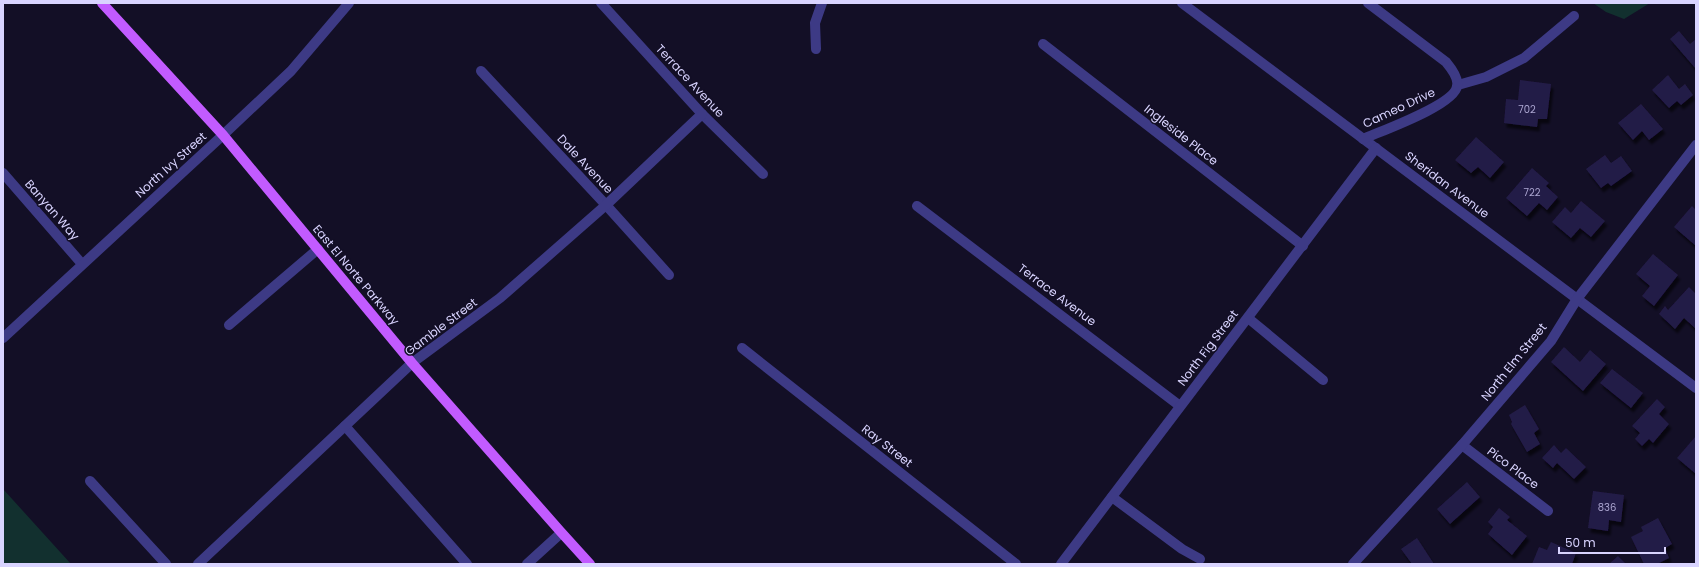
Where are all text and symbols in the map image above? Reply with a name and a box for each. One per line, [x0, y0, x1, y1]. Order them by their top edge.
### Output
street label: Terrace Avenue [652, 40, 729, 121]
street label: Cameo Drive [1360, 83, 1438, 132]
street label: Ingleside Place [1141, 100, 1222, 169]
house number: 702 [1518, 102, 1536, 117]
street label: North Ivy Street [131, 128, 210, 201]
street label: Dale Avenue [553, 130, 617, 197]
street label: Sheridan Avenue [1402, 147, 1493, 222]
street label: Banyan Way [21, 176, 84, 244]
house number: 722 [1524, 185, 1541, 200]
street label: East El Norte Parkway [309, 221, 404, 329]
street label: Terrace Avenue [1015, 260, 1100, 330]
street label: Gamble Street [401, 294, 480, 359]
street label: North Fig Street [1173, 306, 1242, 389]
street label: North Elm Street [1477, 319, 1550, 404]
street label: Ray Street [858, 420, 916, 471]
street label: Pico Place [1484, 443, 1543, 493]
house number: 836 [1598, 500, 1616, 515]
scale bar [1559, 529, 1665, 555]
text: 50 m [1565, 534, 1596, 551]

